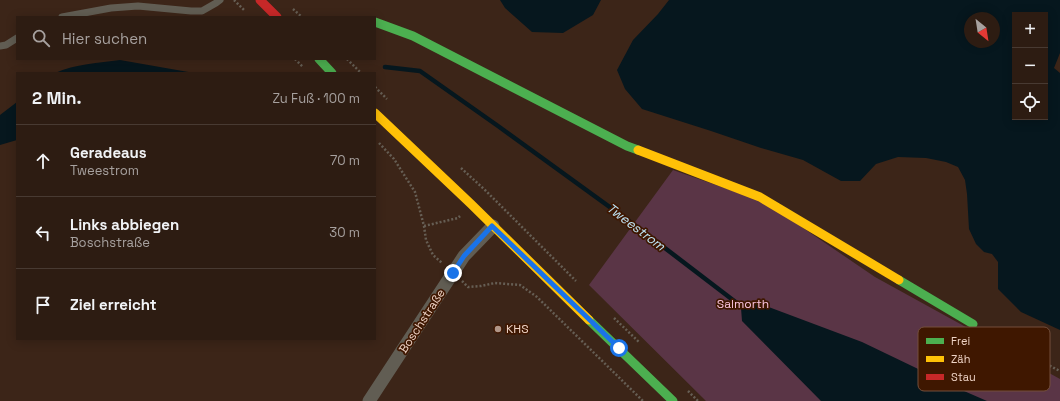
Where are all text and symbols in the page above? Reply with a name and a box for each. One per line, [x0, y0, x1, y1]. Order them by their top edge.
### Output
north arrow [964, 12, 1000, 48]
map controls [1012, 12, 1048, 120]
button: + [1012, 12, 1048, 48]
search box [16, 16, 376, 60]
icon: search [30, 27, 52, 49]
text: Hier suchen [62, 29, 147, 48]
button: − [1012, 48, 1048, 84]
button: locate [1012, 84, 1048, 120]
text: 2 Min. [32, 87, 81, 109]
text: Zu Fuß · 100 m [272, 90, 360, 107]
text: Geradeaus [70, 143, 147, 162]
icon: ahead [32, 150, 54, 172]
text: 70 m [330, 152, 360, 169]
text: Tweestrom [70, 162, 139, 179]
water label: Tweestrom [603, 199, 669, 255]
text: Links abbiegen [70, 215, 179, 234]
icon: left [32, 222, 54, 244]
text: 30 m [329, 224, 360, 241]
text: Boschstraße [70, 234, 150, 251]
route end [444, 264, 462, 282]
street label: Boschstraße [395, 286, 449, 356]
icon: arrive [32, 294, 54, 316]
text: Ziel erreicht [70, 295, 157, 314]
park label: Salmorth [717, 296, 769, 312]
place label: KHS [506, 321, 529, 337]
marker: KHS [493, 324, 503, 334]
legend [918, 327, 1050, 391]
text: Frei [951, 334, 970, 348]
route start [610, 339, 628, 357]
text: Zäh [951, 352, 970, 366]
text: Stau [951, 370, 976, 384]

